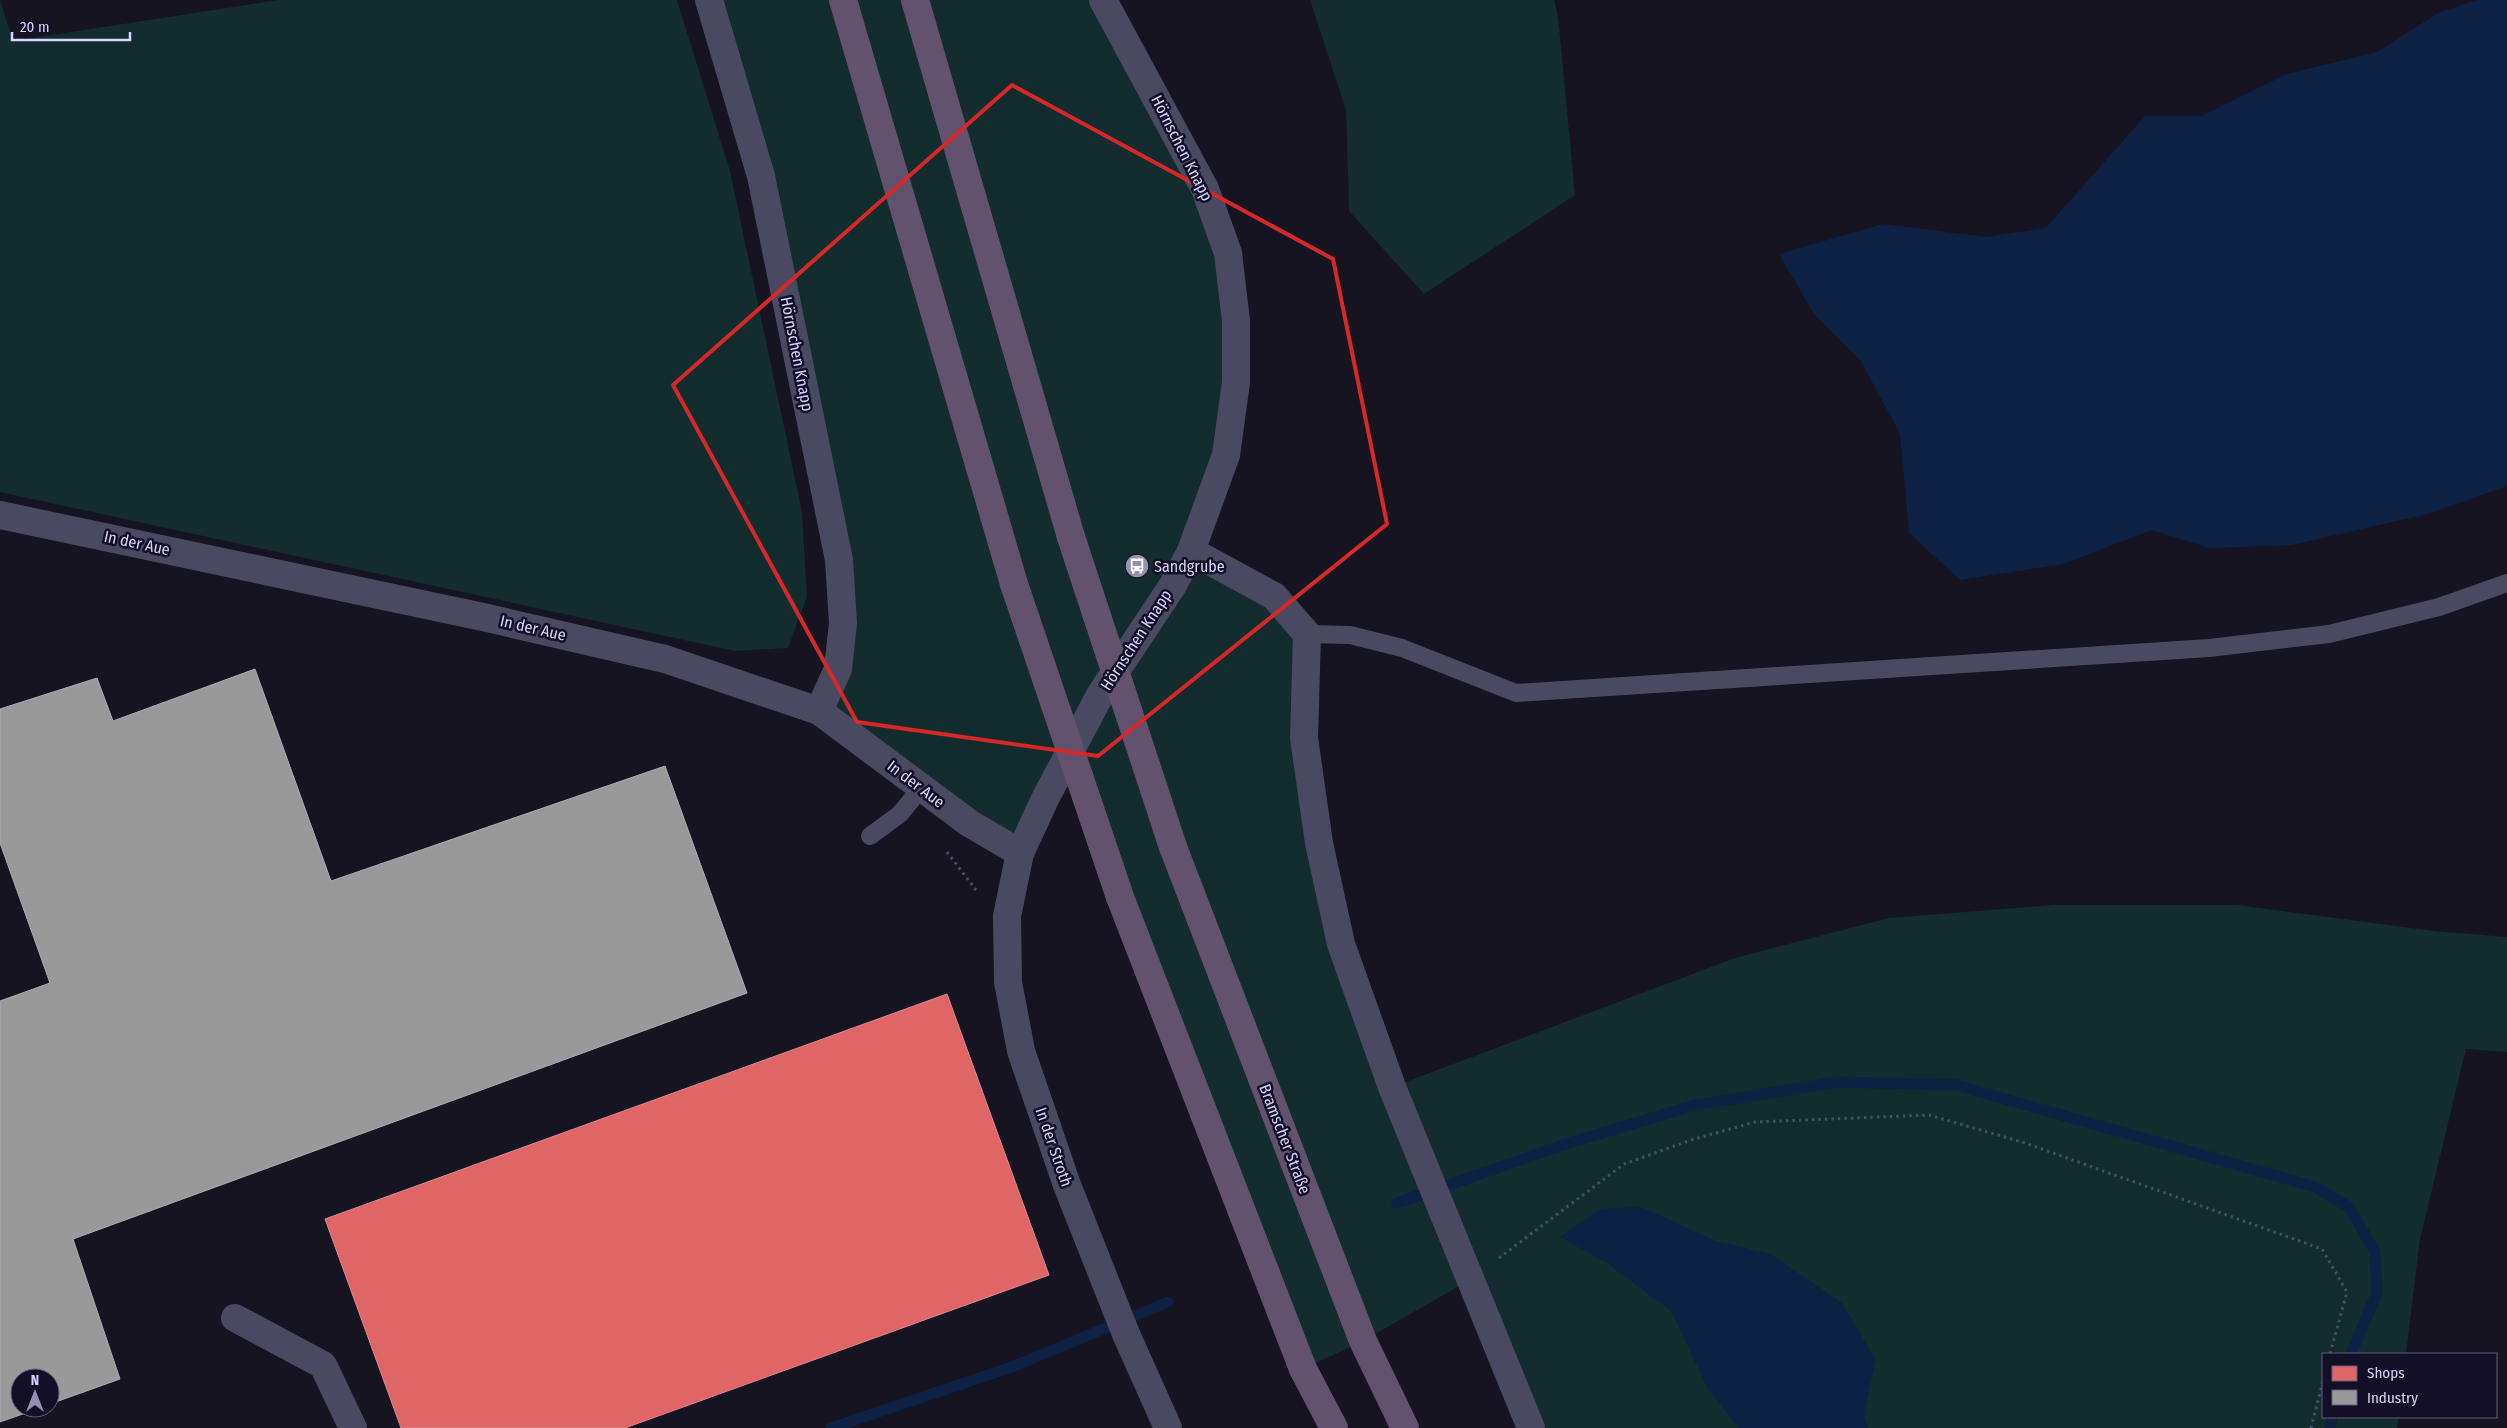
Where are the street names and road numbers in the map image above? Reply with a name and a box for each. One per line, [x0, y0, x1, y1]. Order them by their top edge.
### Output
street label: Hörnschen Knapp [1147, 92, 1217, 204]
street label: Hörnschen Knapp [777, 295, 817, 413]
street label: In der Aue [102, 527, 172, 559]
street label: Hörnschen Knapp [1096, 586, 1176, 694]
street label: In der Aue [498, 611, 568, 645]
street label: In der Aue [884, 756, 949, 812]
street label: Bramscher Straße [1255, 1081, 1315, 1197]
street label: In der Stroth [1032, 1105, 1076, 1189]

